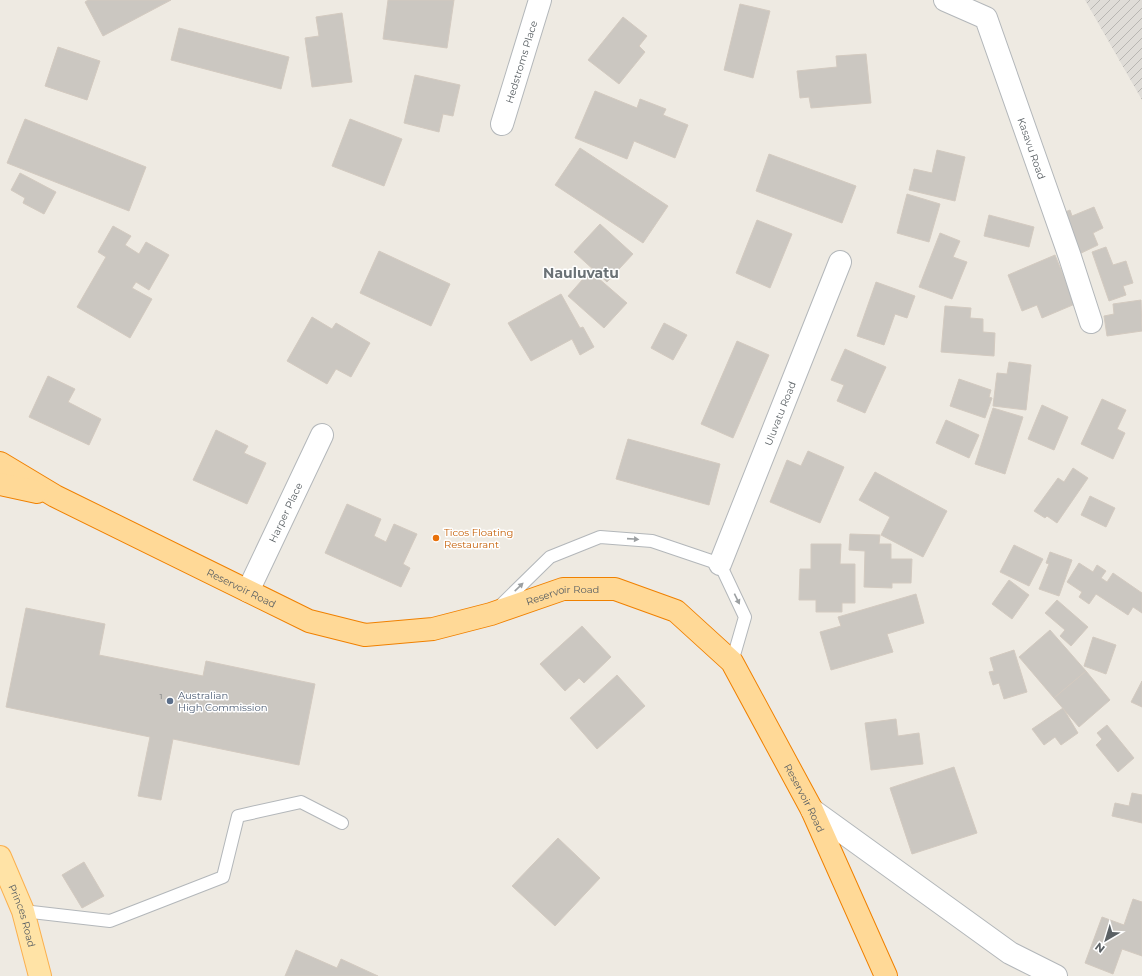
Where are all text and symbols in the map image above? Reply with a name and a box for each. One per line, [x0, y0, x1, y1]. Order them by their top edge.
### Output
street label: Hedstroms Place [502, 19, 540, 105]
street label: Kasavu Road [1015, 116, 1049, 181]
district label: Nauluvatu [543, 264, 619, 282]
street label: Uluvatu Road [761, 379, 798, 447]
street label: Harper Place [266, 480, 305, 544]
place label: Ticos Floating Restaurant [444, 526, 513, 551]
marker: Ticos Floating Restaurant [431, 533, 441, 543]
one-way arrow [627, 536, 639, 543]
street label: Reservoir Road [205, 565, 278, 610]
one-way arrow [514, 582, 524, 592]
street label: Reservoir Road [524, 583, 599, 608]
one-way arrow [734, 593, 740, 605]
place label: Australian High Commission [178, 689, 268, 714]
house number: 1 [160, 691, 162, 701]
marker: Australian High Commission [165, 696, 175, 706]
street label: Reservoir Road [782, 761, 828, 834]
street label: Princes Road [6, 882, 39, 949]
north arrow [1086, 920, 1126, 960]
text: N [1092, 940, 1108, 956]

